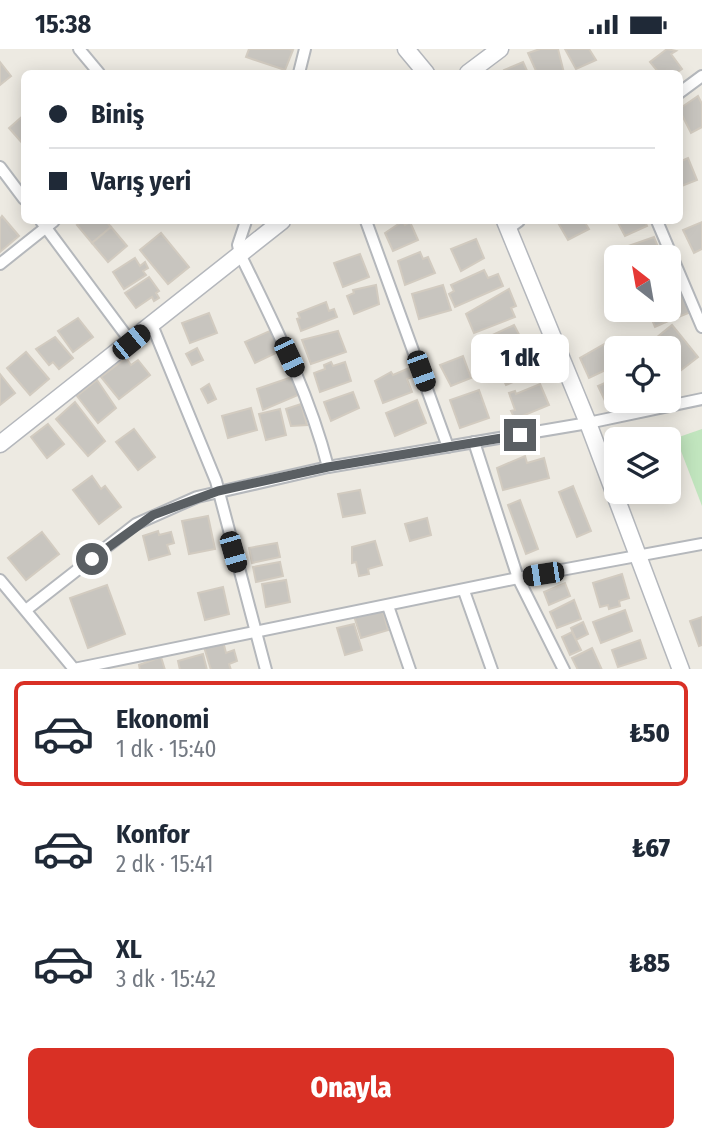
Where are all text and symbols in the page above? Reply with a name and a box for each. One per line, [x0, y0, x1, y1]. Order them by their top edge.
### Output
text: 15:38 [35, 9, 91, 40]
text: Biniş [91, 99, 144, 130]
text: Varış yeri [91, 166, 191, 197]
north arrow [604, 245, 681, 322]
map controls [604, 245, 681, 504]
car [109, 321, 154, 363]
callout: 1 dk [471, 333, 569, 383]
car [271, 334, 308, 380]
button: locate [604, 336, 681, 413]
text: 1 dk [500, 344, 540, 372]
car [404, 348, 439, 394]
route end [504, 419, 536, 451]
button: layers [604, 427, 681, 504]
car [218, 529, 249, 575]
route start [76, 543, 108, 575]
car [521, 560, 566, 588]
icon: car [32, 702, 95, 765]
text: Ekonomi [116, 704, 209, 735]
text: ₺50 [629, 718, 670, 749]
text: 1 dk · 15:40 [116, 735, 217, 763]
icon: car [32, 817, 95, 880]
text: Konfor [116, 819, 190, 850]
text: ₺67 [632, 833, 670, 864]
text: 2 dk · 15:41 [116, 850, 213, 878]
icon: car [32, 932, 95, 995]
text: XL [116, 934, 142, 965]
text: ₺85 [629, 948, 670, 979]
text: 3 dk · 15:42 [116, 965, 216, 993]
button: Onayla [28, 1048, 674, 1128]

